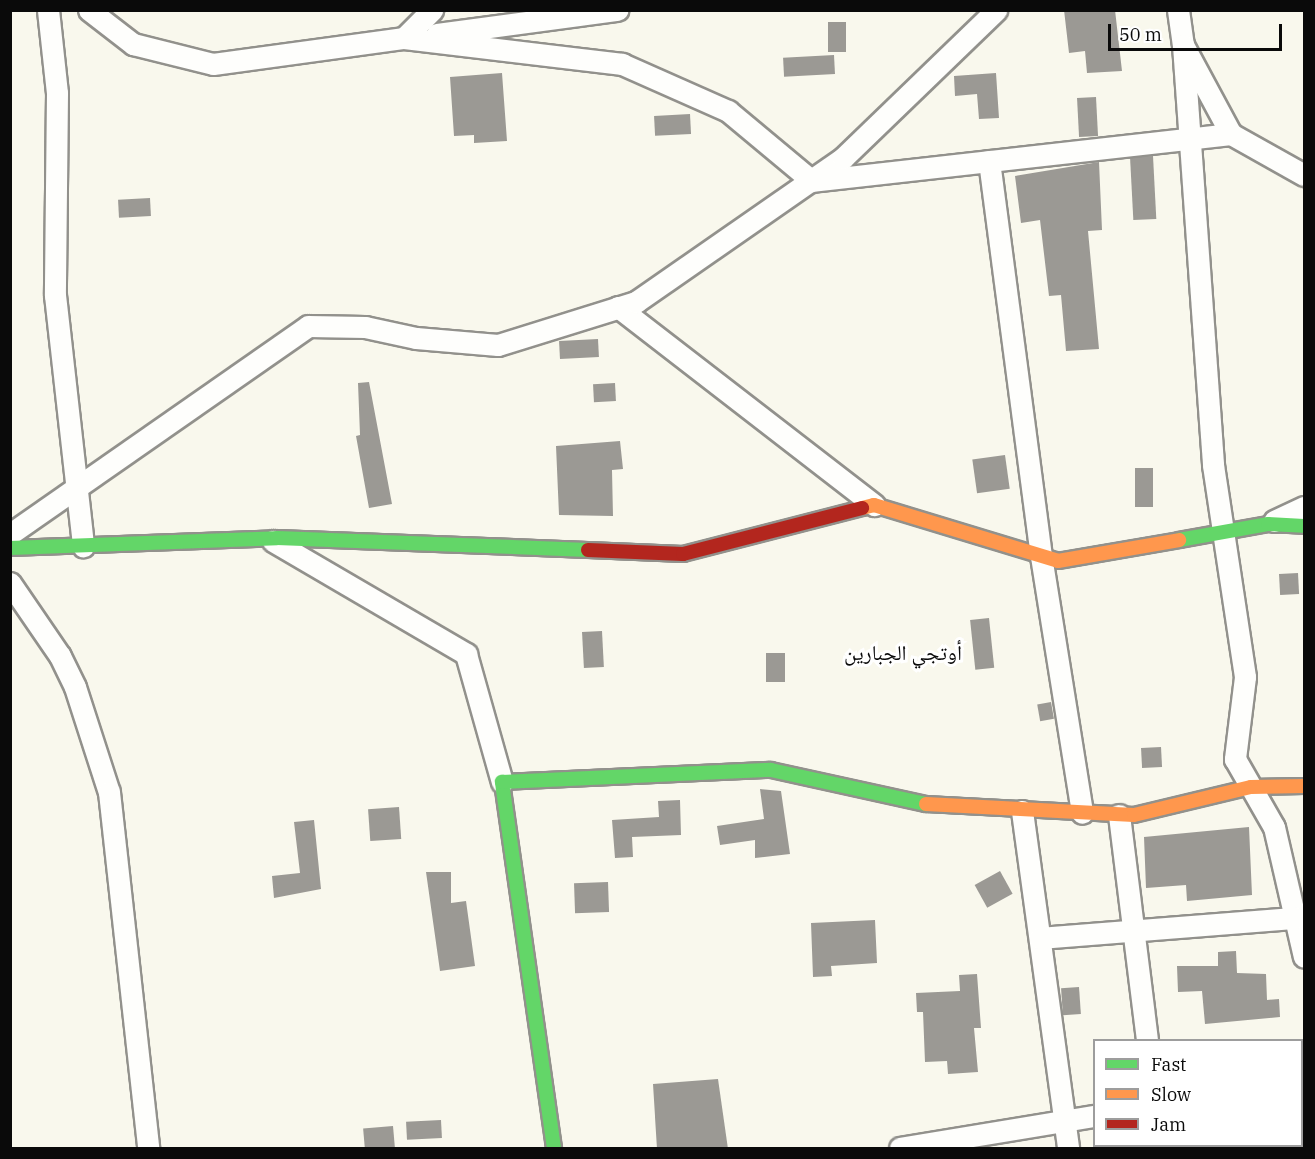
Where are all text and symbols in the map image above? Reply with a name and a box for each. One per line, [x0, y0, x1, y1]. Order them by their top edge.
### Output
scale bar [1111, 12, 1285, 50]
text: 50 m [1119, 23, 1162, 46]
district label: أوتجي الجبارين [844, 639, 962, 665]
legend [1093, 1039, 1303, 1147]
text: Fast [1151, 1053, 1186, 1076]
text: Slow [1151, 1083, 1191, 1106]
text: Jam [1151, 1113, 1186, 1136]

